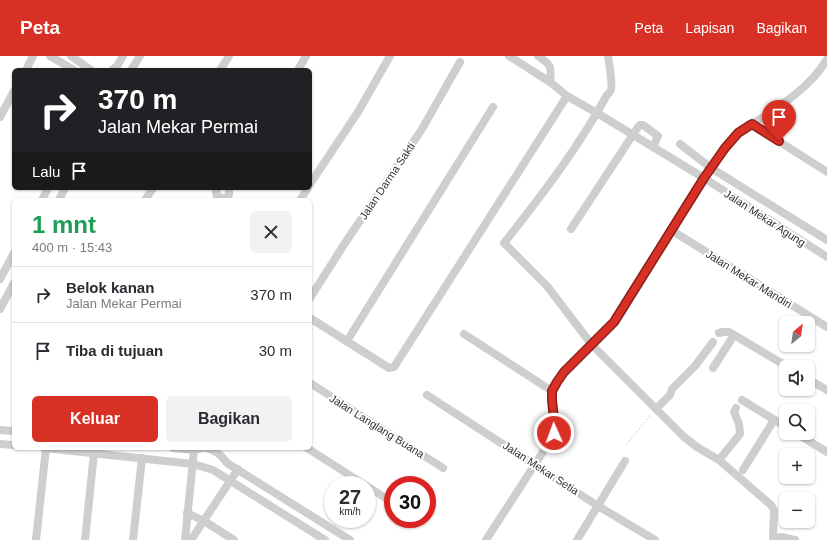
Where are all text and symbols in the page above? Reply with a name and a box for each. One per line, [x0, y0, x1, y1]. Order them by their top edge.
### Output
text: Peta [20, 17, 60, 38]
text: Peta [635, 20, 663, 36]
text: Lapisan [685, 20, 734, 36]
text: Bagikan [756, 20, 807, 36]
icon: right [32, 84, 84, 136]
text: 370 m [98, 84, 177, 115]
pin [762, 100, 796, 141]
icon: arrive [768, 106, 790, 128]
text: Jalan Mekar Permai [98, 117, 258, 137]
street label: Jalan Darma Sakti [357, 140, 417, 222]
icon: arrive [68, 160, 90, 182]
text: Lalu [32, 163, 60, 180]
street label: Jalan Mekar Agung [722, 187, 808, 249]
text: 1 mnt [32, 211, 96, 238]
button: close [250, 211, 292, 253]
text: 400 m · 15:43 [32, 240, 112, 255]
street label: Jalan Mekar Mandiri [704, 248, 794, 310]
text: Belok kanan [66, 279, 154, 296]
icon: right [32, 284, 54, 306]
text: 370 m [250, 286, 292, 303]
text: Jalan Mekar Permai [66, 296, 182, 311]
north arrow [779, 316, 815, 352]
map controls [779, 316, 815, 528]
icon: arrive [32, 340, 54, 362]
text: Tiba di tujuan [66, 342, 163, 359]
text: 30 m [259, 342, 292, 359]
button: sound [779, 360, 815, 396]
street label: Jalan Langlang Buana [327, 392, 427, 461]
button: Keluar [32, 396, 158, 442]
button: Bagikan [166, 396, 292, 442]
button: search [779, 404, 815, 440]
position arrow [533, 412, 575, 454]
street label: Jalan Mekar Setia [501, 439, 582, 497]
button: + [779, 448, 815, 484]
speed limit sign: 30 [384, 476, 436, 528]
text: 27 [339, 486, 361, 508]
button: − [779, 492, 815, 528]
text: km/h [339, 506, 361, 517]

